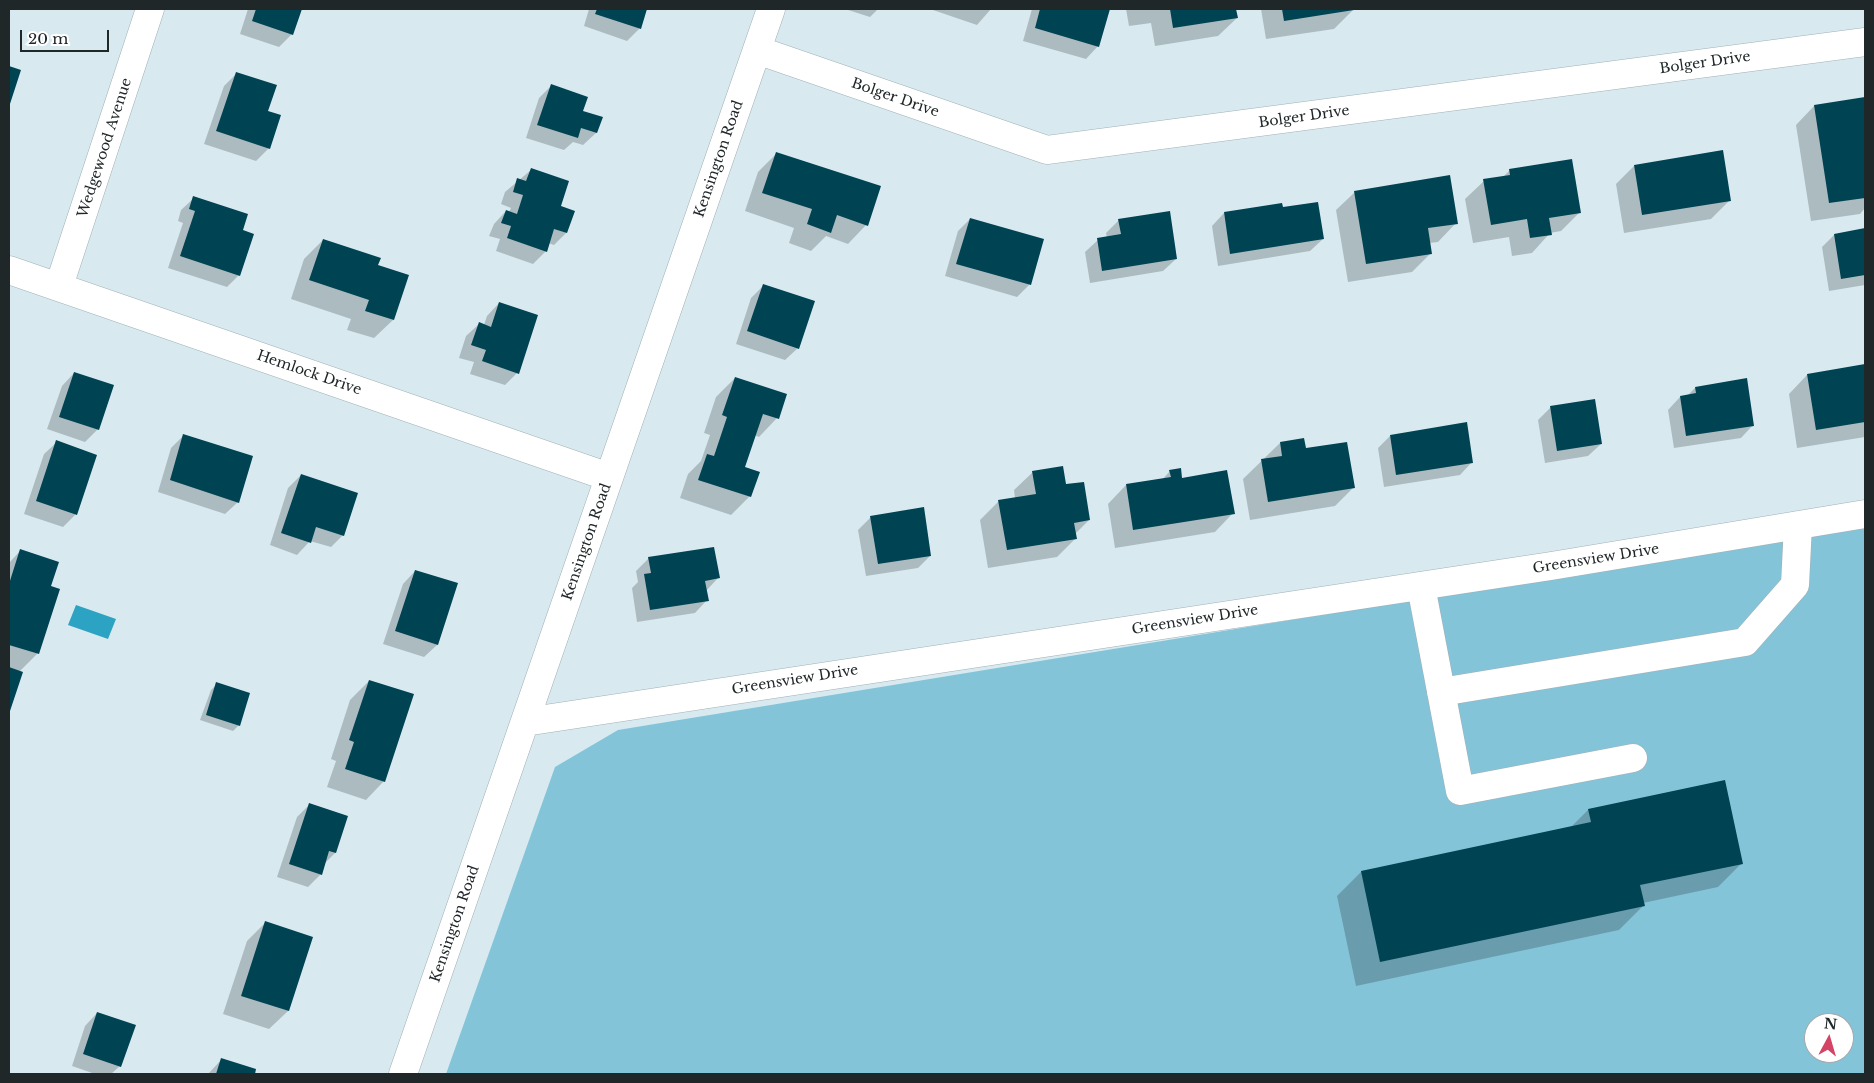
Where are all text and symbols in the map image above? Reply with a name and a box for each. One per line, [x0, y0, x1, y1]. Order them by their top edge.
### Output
scale bar [22, 20, 111, 52]
text: 20 m [28, 29, 68, 48]
street label: Bolger Drive [1659, 48, 1751, 78]
street label: Bolger Drive [849, 75, 941, 121]
street label: Wedgewood Avenue [74, 76, 136, 220]
street label: Kensington Road [691, 98, 747, 220]
street label: Bolger Drive [1258, 102, 1350, 132]
street label: Hemlock Drive [254, 347, 364, 399]
street label: Kensington Road [559, 481, 615, 603]
street label: Greensview Drive [1532, 541, 1660, 577]
street label: Greensview Drive [1131, 602, 1259, 638]
street label: Greensview Drive [731, 662, 859, 698]
street label: Kensington Road [427, 863, 483, 985]
north arrow [1804, 1013, 1854, 1063]
text: N [1823, 1014, 1838, 1034]

